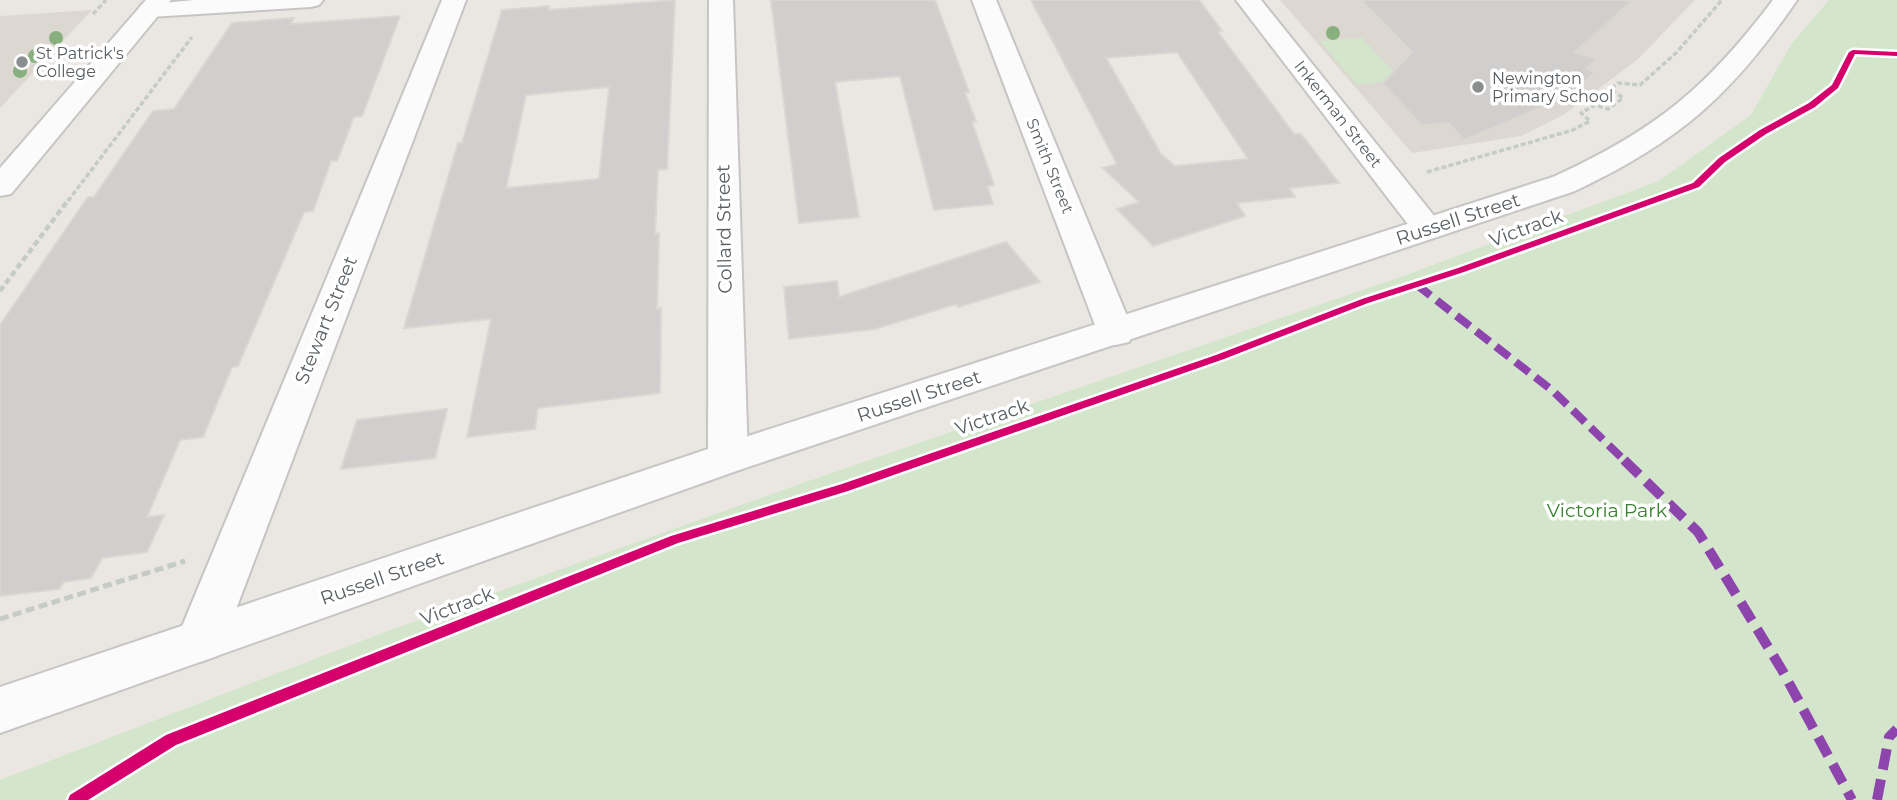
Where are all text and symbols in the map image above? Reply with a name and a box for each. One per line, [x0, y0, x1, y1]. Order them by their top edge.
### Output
place label: St Patrick's College [36, 44, 124, 81]
marker: St Patrick's College [14, 54, 30, 70]
street label: Inkerman Street [1290, 57, 1386, 172]
place label: Newington Primary School [1492, 69, 1613, 106]
marker: Newington Primary School [1470, 79, 1486, 95]
street label: Smith Street [1022, 116, 1078, 217]
street label: Collard Street [711, 164, 737, 294]
street label: Russell Street [1393, 188, 1523, 250]
street label: Victrack [1486, 204, 1566, 252]
street label: Stewart Street [290, 252, 362, 387]
street label: Russell Street [854, 365, 984, 427]
street label: Victrack [952, 393, 1033, 440]
park label: Victoria Park [1547, 499, 1668, 522]
street label: Russell Street [317, 546, 447, 610]
street label: Victrack [417, 581, 497, 630]

